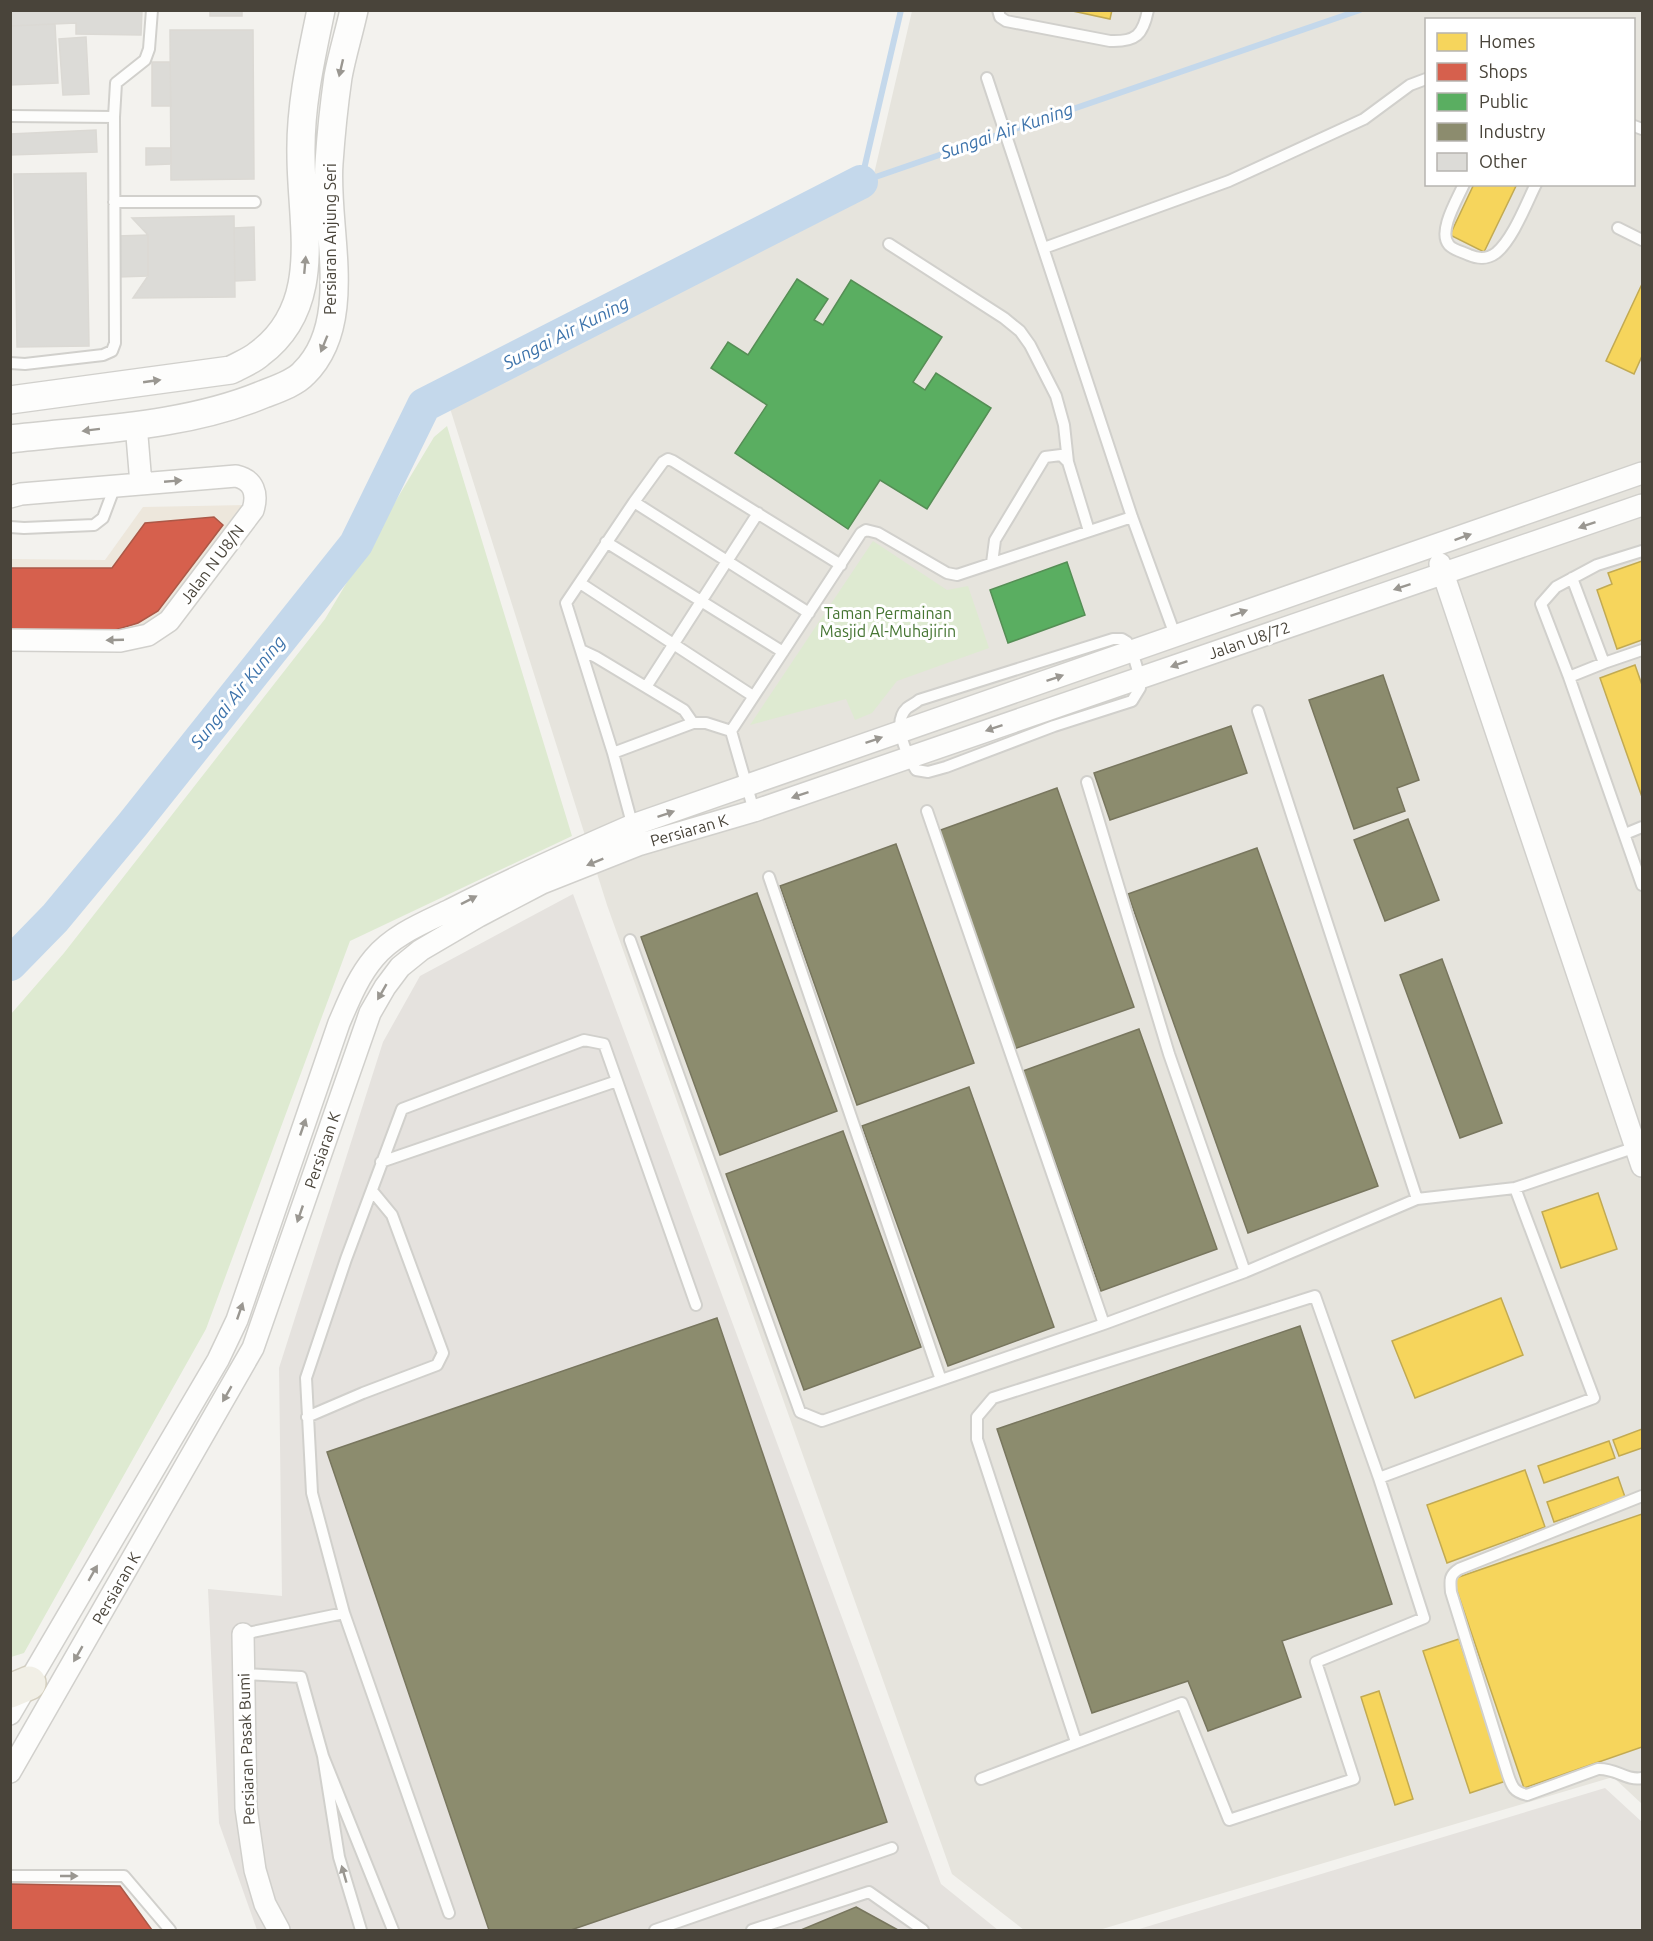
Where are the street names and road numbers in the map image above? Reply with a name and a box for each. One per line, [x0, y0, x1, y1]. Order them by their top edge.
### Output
street label: Persiaran Anjung Seri [321, 163, 339, 315]
street label: Jalan N U8/N [177, 521, 247, 607]
street label: Jalan U8/72 [1206, 618, 1292, 662]
street label: Persiaran K [648, 810, 730, 850]
street label: Persiaran K [300, 1109, 344, 1191]
street label: Persiaran K [88, 1549, 144, 1627]
street label: Persiaran Pasak Bumi [234, 1673, 258, 1825]

